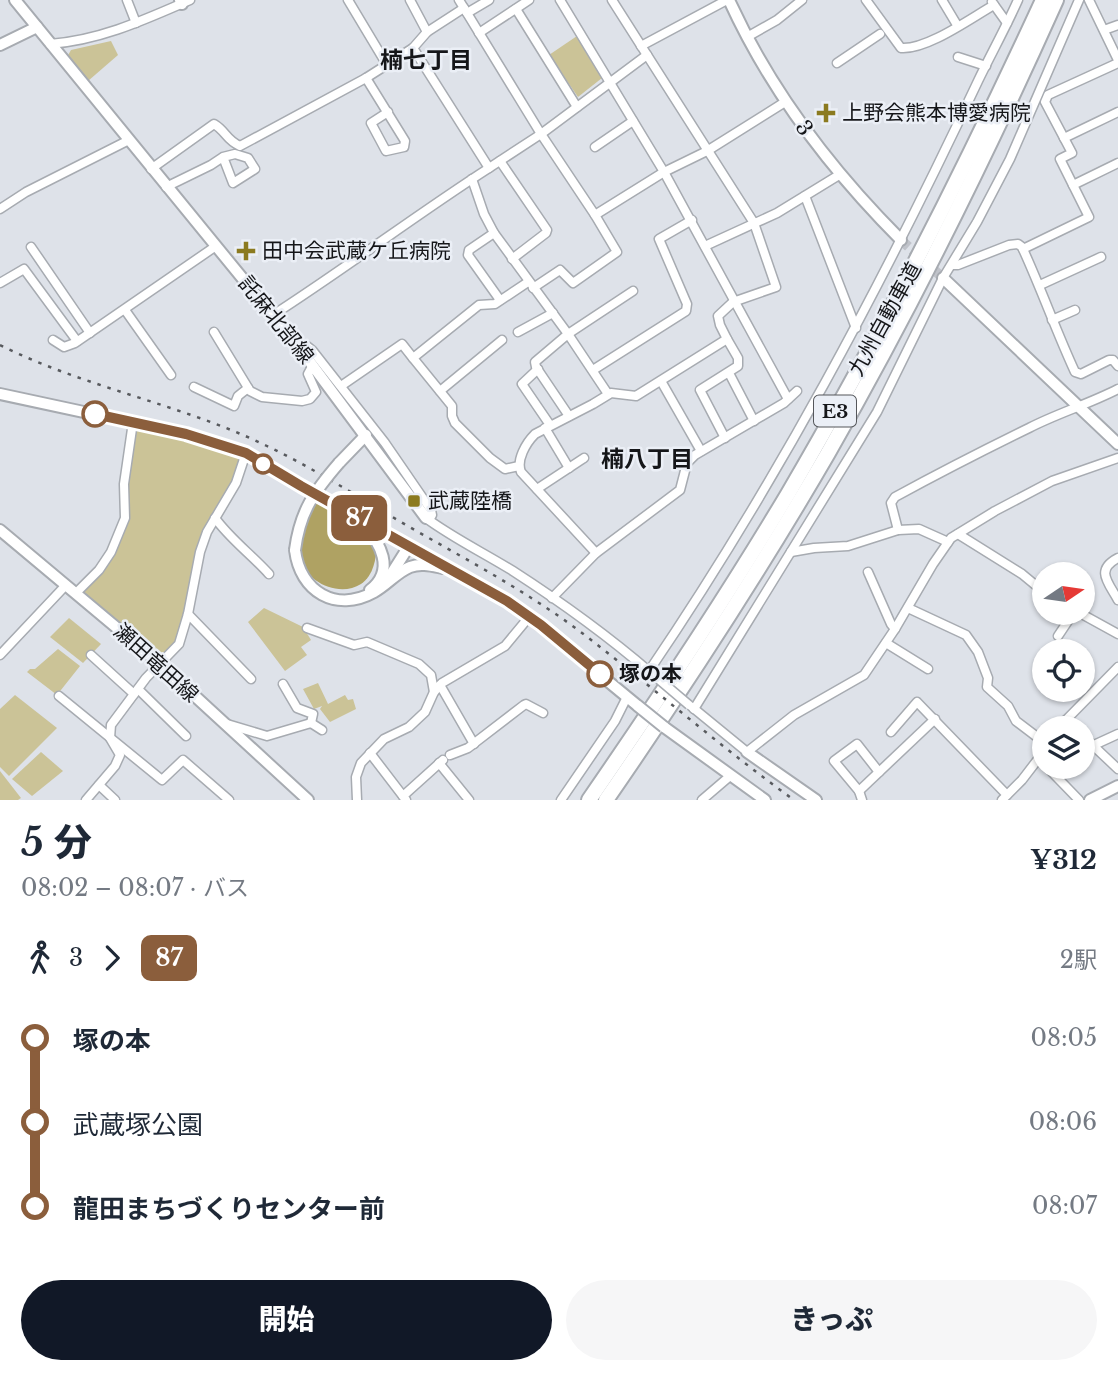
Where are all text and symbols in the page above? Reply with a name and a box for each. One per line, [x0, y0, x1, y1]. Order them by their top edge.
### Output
district label: 楠七丁目 [380, 46, 472, 74]
place label: 上野会熊本博愛病院 [842, 100, 1031, 126]
marker: 上野会熊本博愛病院 [816, 103, 836, 123]
street label: 3 [790, 115, 818, 141]
place label: 田中会武蔵ケ丘病院 [262, 238, 451, 264]
marker: 田中会武蔵ケ丘病院 [236, 241, 256, 261]
street label: 九州自動車道 [843, 258, 927, 380]
street label: 託麻北部線 [233, 271, 319, 369]
road number: E3 [814, 396, 856, 426]
unlabelled marker [82, 401, 108, 427]
district label: 楠八丁目 [601, 445, 693, 473]
unlabelled marker [253, 454, 273, 474]
place label: 武蔵陸橋 [428, 488, 512, 514]
marker: 武蔵陸橋 [406, 493, 422, 509]
line badge: 87 [328, 495, 390, 541]
text: 87 [345, 503, 373, 532]
north arrow [1032, 562, 1096, 625]
map controls [1032, 562, 1095, 779]
street label: 瀬田竜田線 [108, 618, 204, 708]
button: locate [1032, 639, 1095, 702]
marker: 塚の本 [587, 661, 613, 687]
place label: 塚の本 [619, 661, 682, 687]
button: layers [1032, 716, 1095, 779]
text: 5 分 [21, 819, 92, 866]
text: ¥312 [1030, 844, 1097, 876]
text: 08:02 – 08:07 · バス [21, 874, 249, 902]
icon: walk [21, 939, 59, 977]
icon: forward [93, 939, 131, 977]
text: 87 [155, 943, 183, 972]
text: 3 [69, 944, 83, 972]
text: 2駅 [1060, 946, 1097, 974]
text: 08:05 [1031, 1024, 1097, 1052]
text: 塚の本 [73, 1025, 151, 1057]
text: 08:06 [1029, 1108, 1097, 1136]
text: 武蔵塚公園 [73, 1109, 203, 1141]
text: 08:07 [1032, 1192, 1097, 1220]
text: 龍田まちづくりセンター前 [73, 1193, 385, 1225]
button: 開始 [21, 1280, 552, 1360]
button: きっぷ [566, 1280, 1097, 1360]

